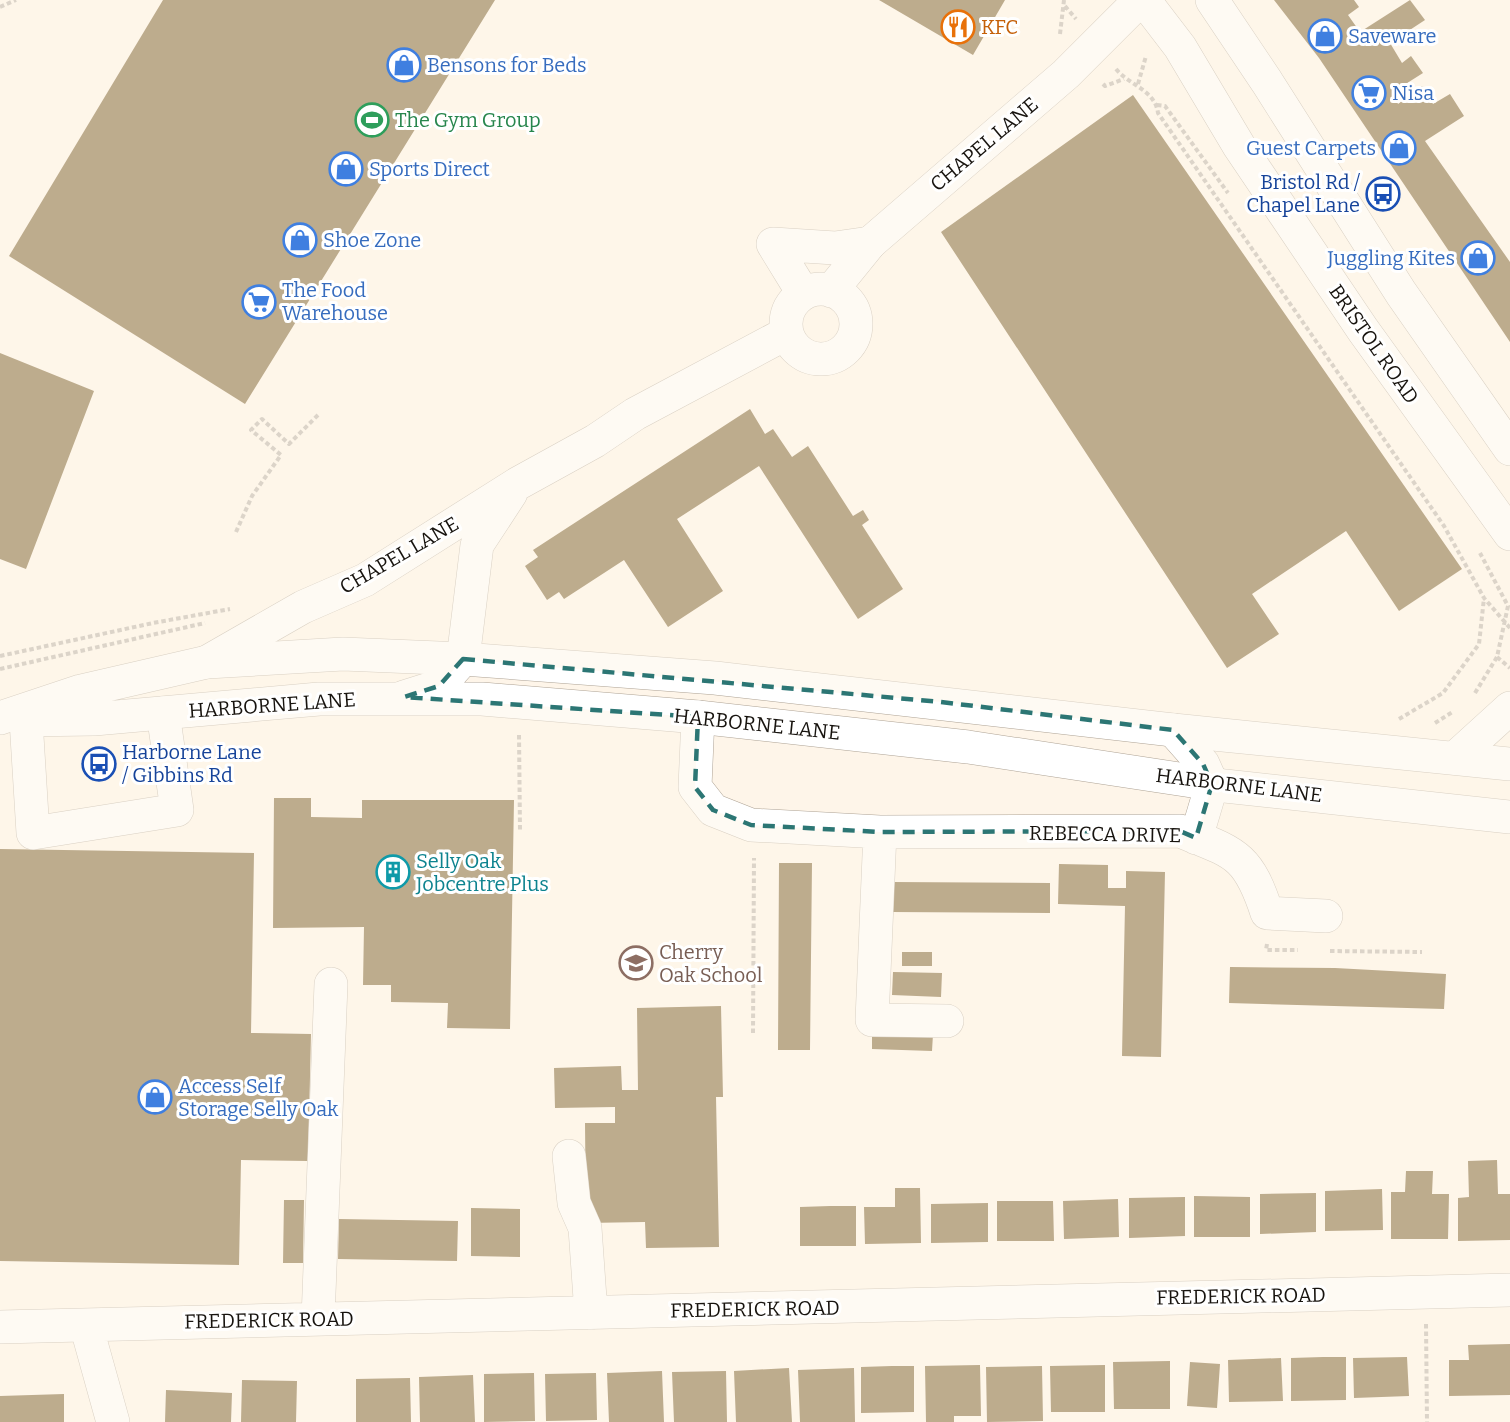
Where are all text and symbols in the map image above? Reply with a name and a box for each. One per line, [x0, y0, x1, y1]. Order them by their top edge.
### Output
restaurant icon: KFC [940, 9, 976, 45]
place label: KFC [981, 15, 1018, 39]
shop icon: Saveware [1307, 18, 1343, 54]
place label: Saveware [1348, 24, 1437, 48]
shop icon: Bensons for Beds [386, 47, 422, 83]
place label: Bensons for Beds [427, 53, 587, 77]
supermarket icon: Nisa [1351, 75, 1387, 111]
place label: Nisa [1392, 81, 1434, 105]
street label: CHAPEL LANE [925, 92, 1043, 196]
sports icon: The Gym Group [354, 102, 390, 138]
place label: The Gym Group [395, 108, 541, 132]
shop icon: Guest Carpets [1381, 130, 1417, 166]
place label: Guest Carpets [1246, 136, 1376, 160]
shop icon: Sports Direct [328, 151, 364, 187]
place label: Sports Direct [369, 157, 490, 181]
place label: Bristol Rd / Chapel Lane [1246, 170, 1361, 217]
bus stop icon: Bristol Rd / Chapel Lane [1365, 176, 1401, 212]
shop icon: Shoe Zone [282, 222, 318, 258]
place label: Shoe Zone [323, 228, 421, 252]
shop icon: Juggling Kites [1460, 240, 1496, 276]
place label: Juggling Kites [1326, 246, 1455, 270]
place label: The Food Warehouse [282, 278, 388, 325]
street label: BRISTOL ROAD [1324, 280, 1424, 408]
supermarket icon: The Food Warehouse [241, 284, 277, 320]
street label: CHAPEL LANE [335, 511, 463, 599]
street label: HARBORNE LANE [188, 687, 356, 723]
street label: HARBORNE LANE [672, 703, 842, 745]
place label: Harborne Lane / Gibbins Rd [122, 740, 262, 787]
bus stop icon: Harborne Lane / Gibbins Rd [81, 746, 117, 782]
street label: HARBORNE LANE [1154, 763, 1324, 807]
street label: REBECCA DRIVE [1029, 821, 1181, 847]
place label: Selly Oak Jobcentre Plus [415, 849, 549, 896]
building icon: Selly Oak Jobcentre Plus [375, 854, 411, 890]
place label: Cherry Oak School [659, 940, 763, 987]
school or university icon: Cherry Oak School [618, 945, 654, 981]
place label: Access Self Storage Selly Oak [178, 1074, 339, 1121]
shop icon: Access Self Storage Selly Oak [137, 1079, 173, 1115]
street label: FREDERICK ROAD [1156, 1283, 1326, 1309]
street label: FREDERICK ROAD [670, 1296, 840, 1322]
street label: FREDERICK ROAD [184, 1307, 354, 1333]

